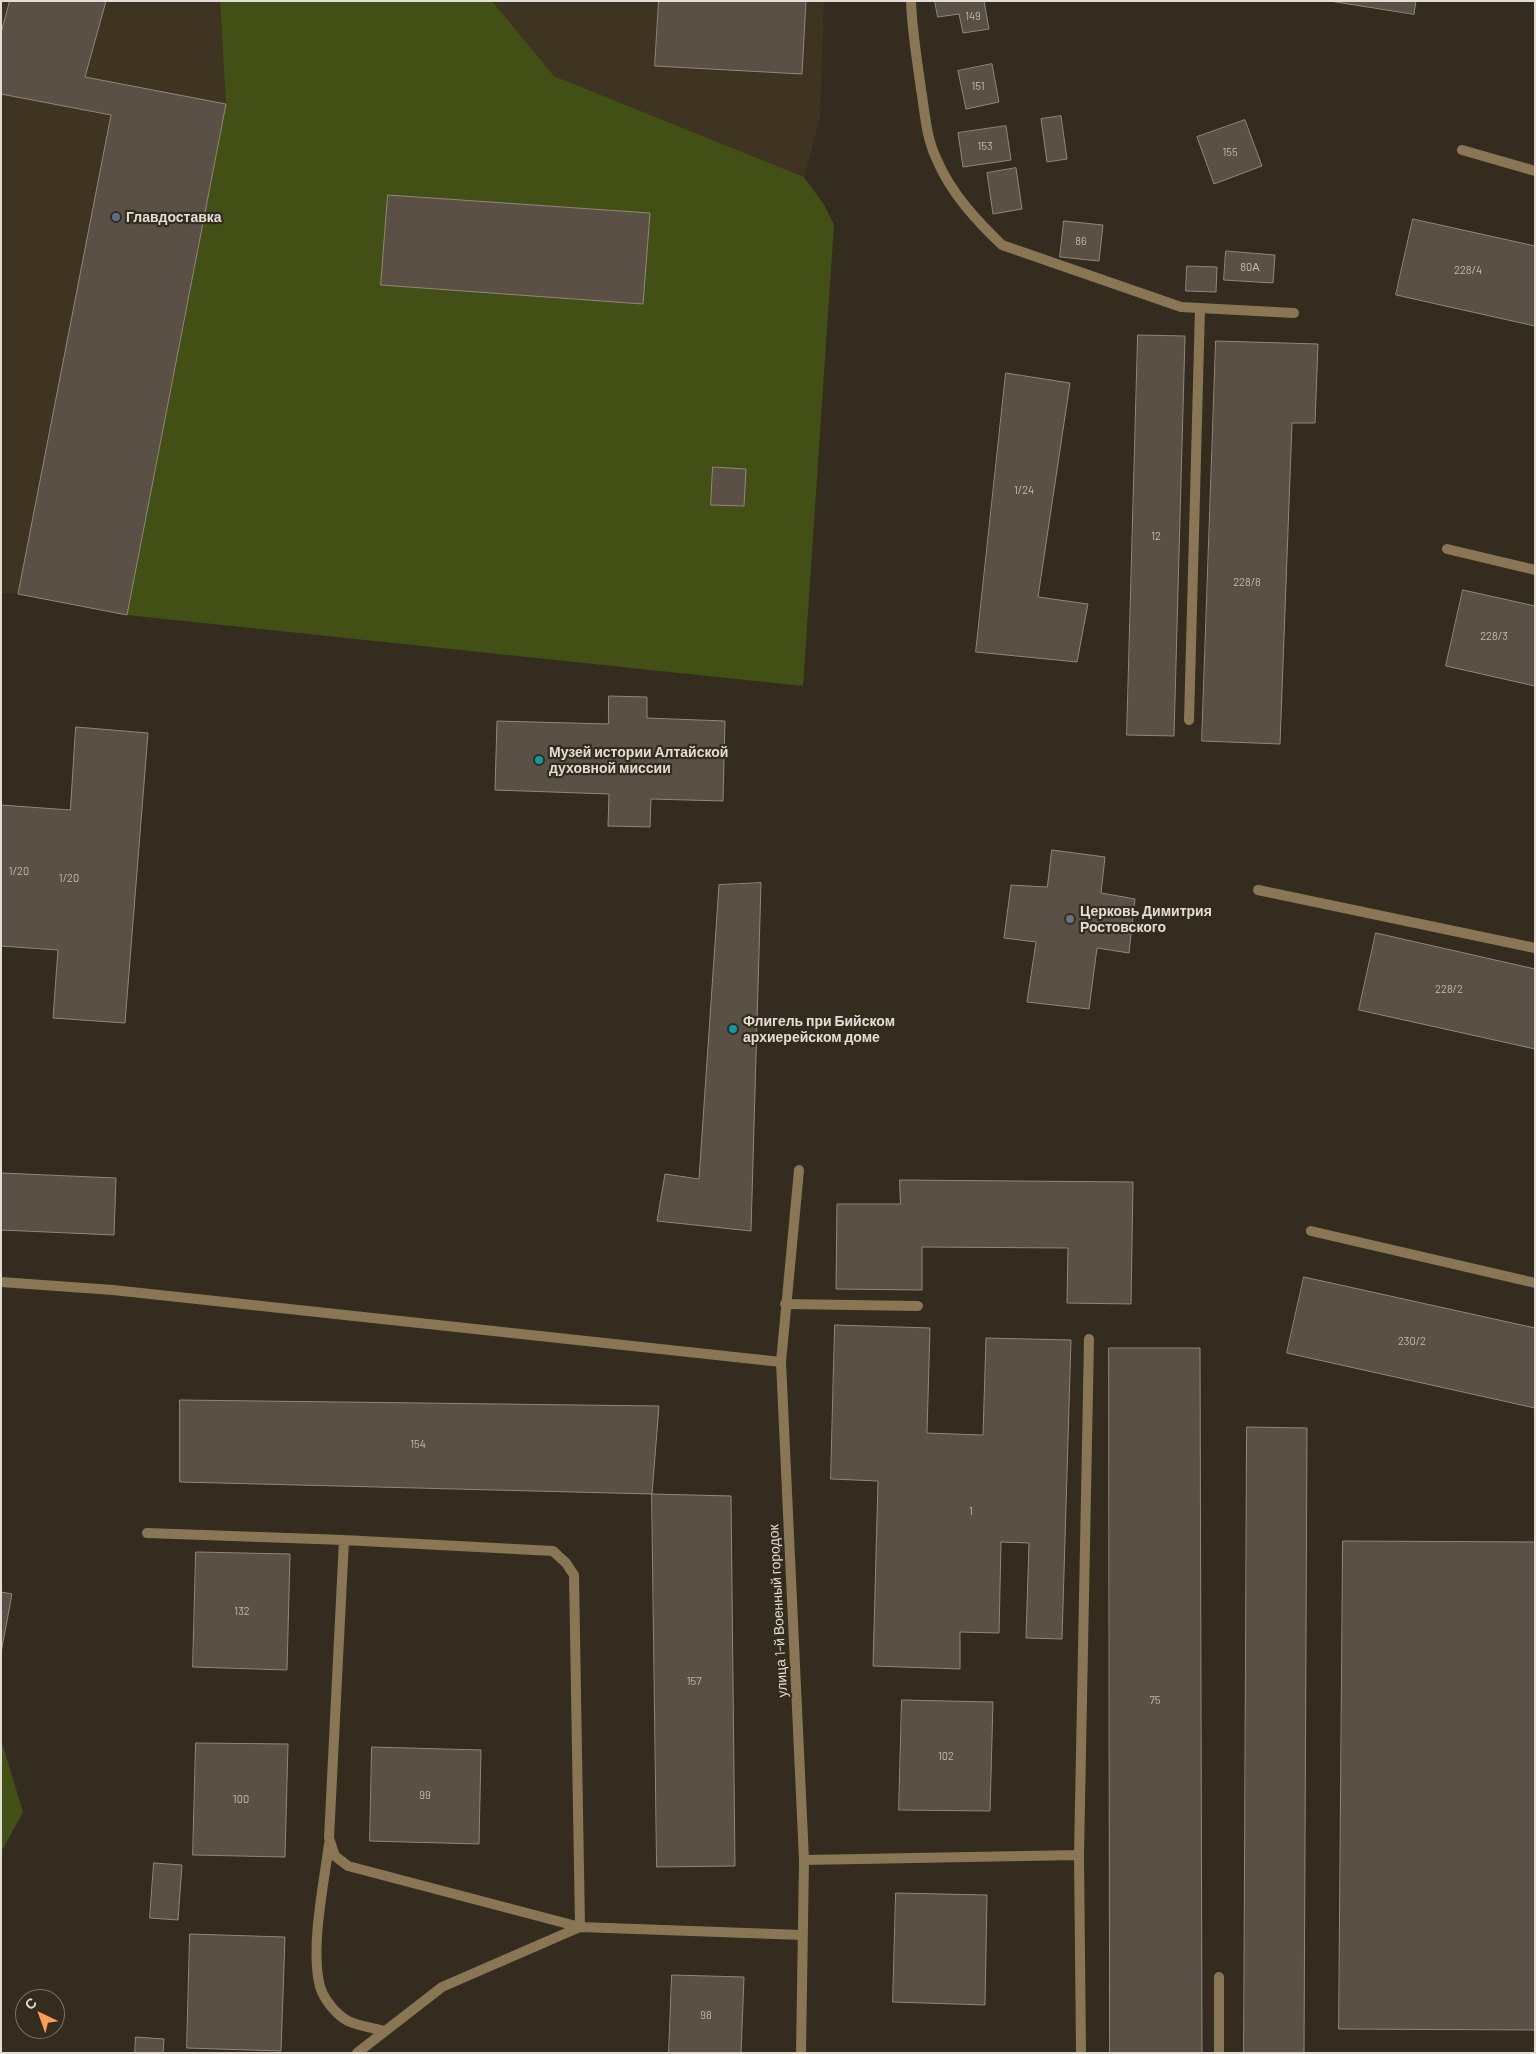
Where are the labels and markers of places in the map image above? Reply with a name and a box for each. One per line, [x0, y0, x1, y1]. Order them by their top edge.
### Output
place label: Главдоставка [126, 209, 222, 225]
marker: Главдоставка [110, 211, 122, 223]
place label: Музей истории Алтайской духовной миссии [549, 744, 728, 776]
marker: Музей истории Алтайской духовной миссии [533, 754, 545, 766]
place label: Церковь Димитрия Ростовского [1080, 903, 1212, 936]
marker: Церковь Димитрия Ростовского [1064, 913, 1076, 925]
place label: Флигель при Бийском архиерейском доме [743, 1013, 895, 1046]
marker: Флигель при Бийском архиерейском доме [727, 1023, 739, 1035]

